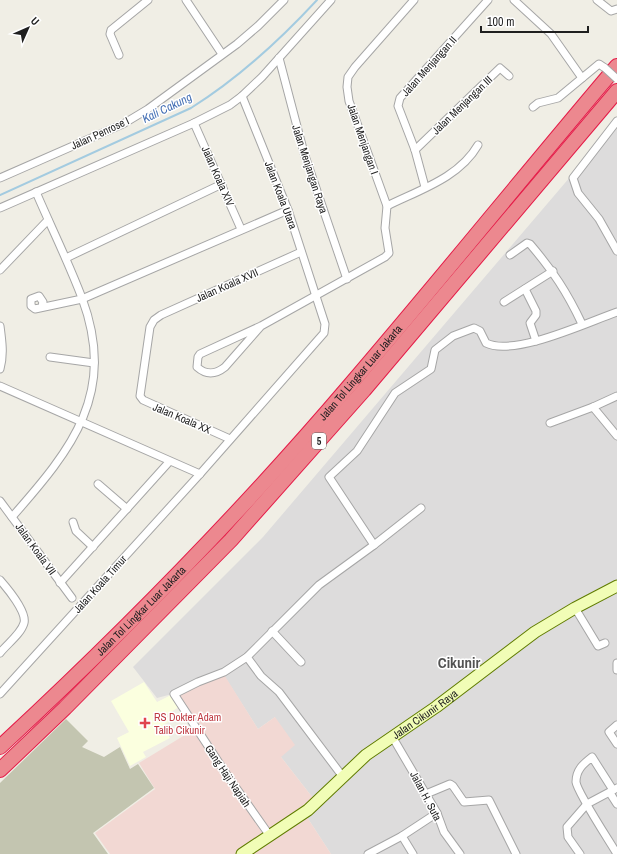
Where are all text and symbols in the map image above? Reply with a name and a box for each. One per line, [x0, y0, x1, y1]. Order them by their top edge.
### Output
north arrow [8, 8, 48, 48]
scale bar [481, 8, 588, 34]
text: U [28, 14, 42, 28]
text: 100 m [487, 14, 514, 30]
street label: Jalan Menjangan II [398, 33, 460, 99]
street label: Jalan Menjangan III [429, 73, 495, 137]
water label: Kali Cakung [139, 89, 195, 127]
street label: Jalan Menjangan I [344, 102, 382, 176]
street label: Jalan Penrose I [69, 113, 131, 153]
street label: Jalan Menjangan Raya [289, 123, 331, 215]
street label: Jalan Koala XIV [199, 144, 237, 208]
street label: Jalan Koala Utara [262, 159, 300, 231]
street label: Jalan Koala XVII [194, 265, 260, 305]
street label: Jalan Tol Lingkar Luar Jakarta [316, 322, 405, 423]
street label: Jalan Koala XX [151, 400, 213, 436]
road number: 5 [312, 433, 326, 449]
street label: Jalan Koala VII [13, 520, 59, 578]
street label: Jalan Koala Timur [70, 552, 130, 616]
street label: Jalan Tol Lingkar Luar Jakarta [93, 563, 189, 659]
district label: Cikunir [438, 652, 480, 673]
street label: Jalan Cikunir Raya [390, 686, 460, 742]
place label: RS Dokter Adam Talib Cikunir [154, 710, 221, 737]
marker: RS Dokter Adam Talib Cikunir [139, 717, 151, 729]
street label: Gang Haji Napiah [202, 742, 254, 810]
street label: Jalan H. Suta [407, 769, 445, 823]

